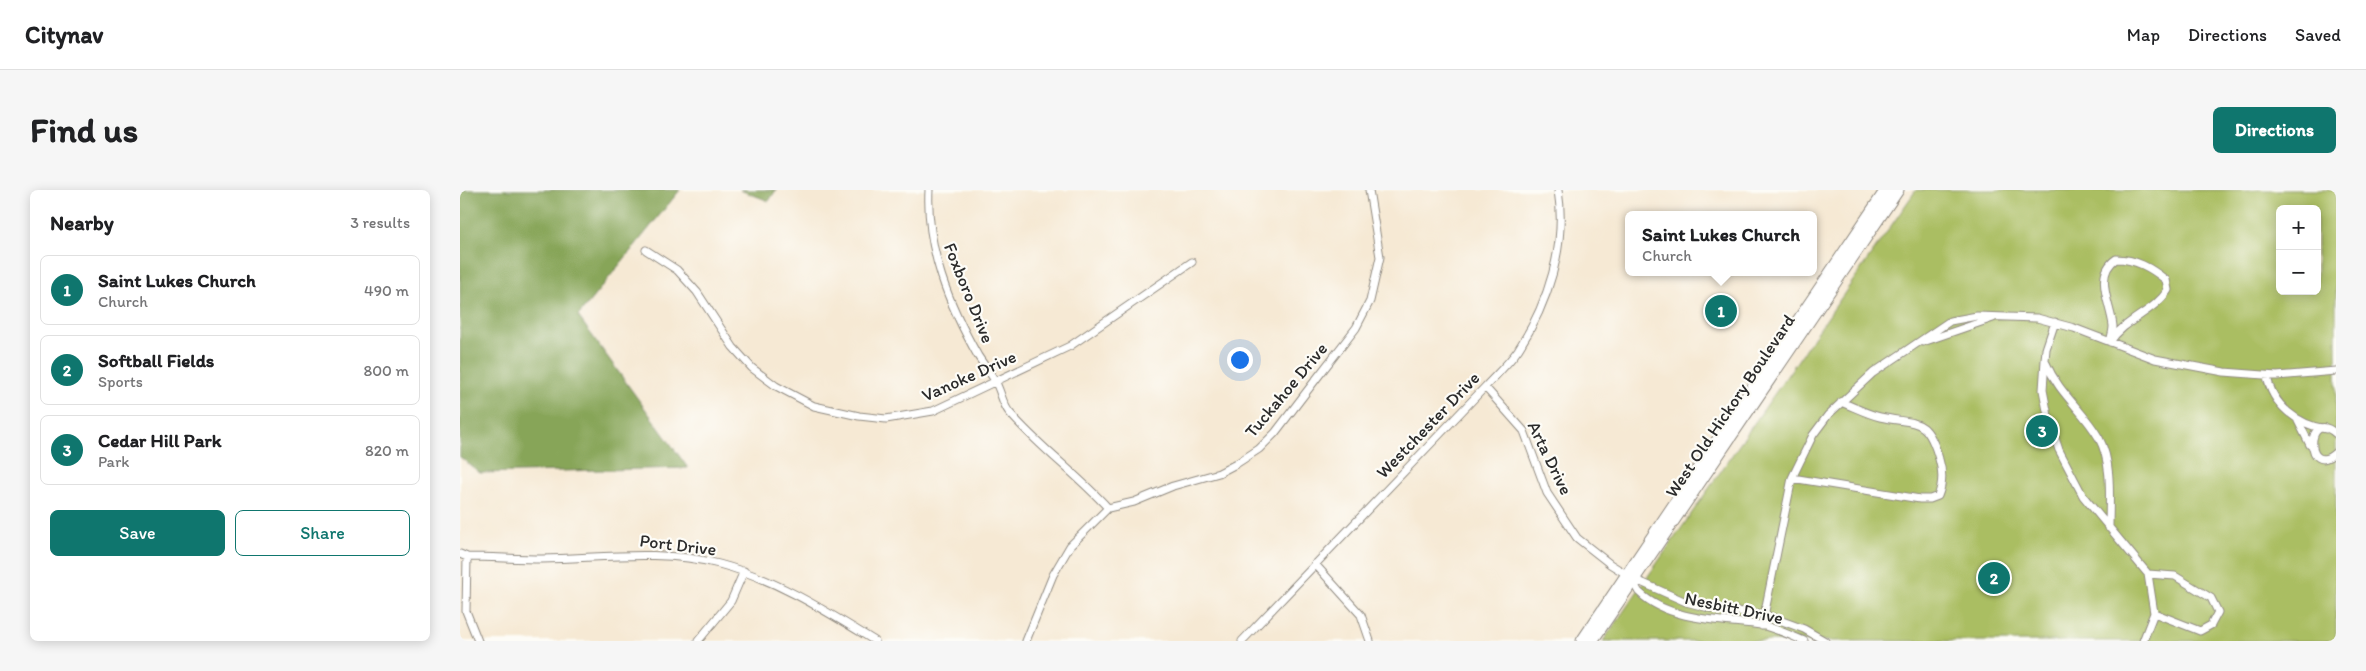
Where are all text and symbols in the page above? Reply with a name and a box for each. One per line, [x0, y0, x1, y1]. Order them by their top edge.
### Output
text: Citynav [25, 20, 103, 49]
text: Map [2127, 24, 2160, 46]
text: Directions [2188, 24, 2267, 46]
text: Saved [2295, 24, 2341, 46]
button: Directions [2213, 107, 2336, 153]
text: Find us [30, 109, 138, 151]
map controls [2276, 205, 2321, 295]
button: + [2276, 205, 2321, 250]
text: Nearby [50, 210, 114, 235]
popup [1625, 211, 1817, 276]
text: 3 results [350, 213, 410, 232]
text: Saint Lukes Church [1642, 223, 1800, 246]
street label: Foxboro Drive [939, 240, 999, 346]
text: Church [1642, 246, 1692, 265]
button: − [2276, 250, 2321, 295]
text: Saint Lukes Church [98, 269, 256, 292]
text: 1 [63, 281, 71, 300]
text: 490 m [364, 281, 409, 300]
text: Church [98, 292, 148, 311]
pin: 1 [1705, 292, 1737, 330]
street label: West Old Hickory Boulevard [1660, 310, 1800, 502]
street label: Tuckahoe Drive [1240, 338, 1332, 442]
street label: Vanoke Drive [918, 345, 1020, 407]
your location [1227, 347, 1253, 373]
text: Softball Fields [98, 349, 214, 372]
text: 2 [63, 361, 71, 380]
text: 800 m [363, 361, 409, 380]
street label: Westchester Drive [1372, 367, 1484, 483]
text: Sports [98, 372, 143, 391]
pin: 3 [2026, 412, 2058, 450]
street label: Arta Drive [1523, 417, 1577, 499]
text: Cedar Hill Park [98, 429, 222, 452]
text: 3 [63, 441, 71, 460]
text: 820 m [365, 441, 409, 460]
text: Park [98, 452, 129, 471]
button: Save [50, 510, 225, 556]
button: Share [235, 510, 410, 556]
street label: Port Drive [638, 529, 718, 561]
pin: 2 [1978, 559, 2010, 597]
street label: Nesbitt Drive [1683, 587, 1785, 629]

